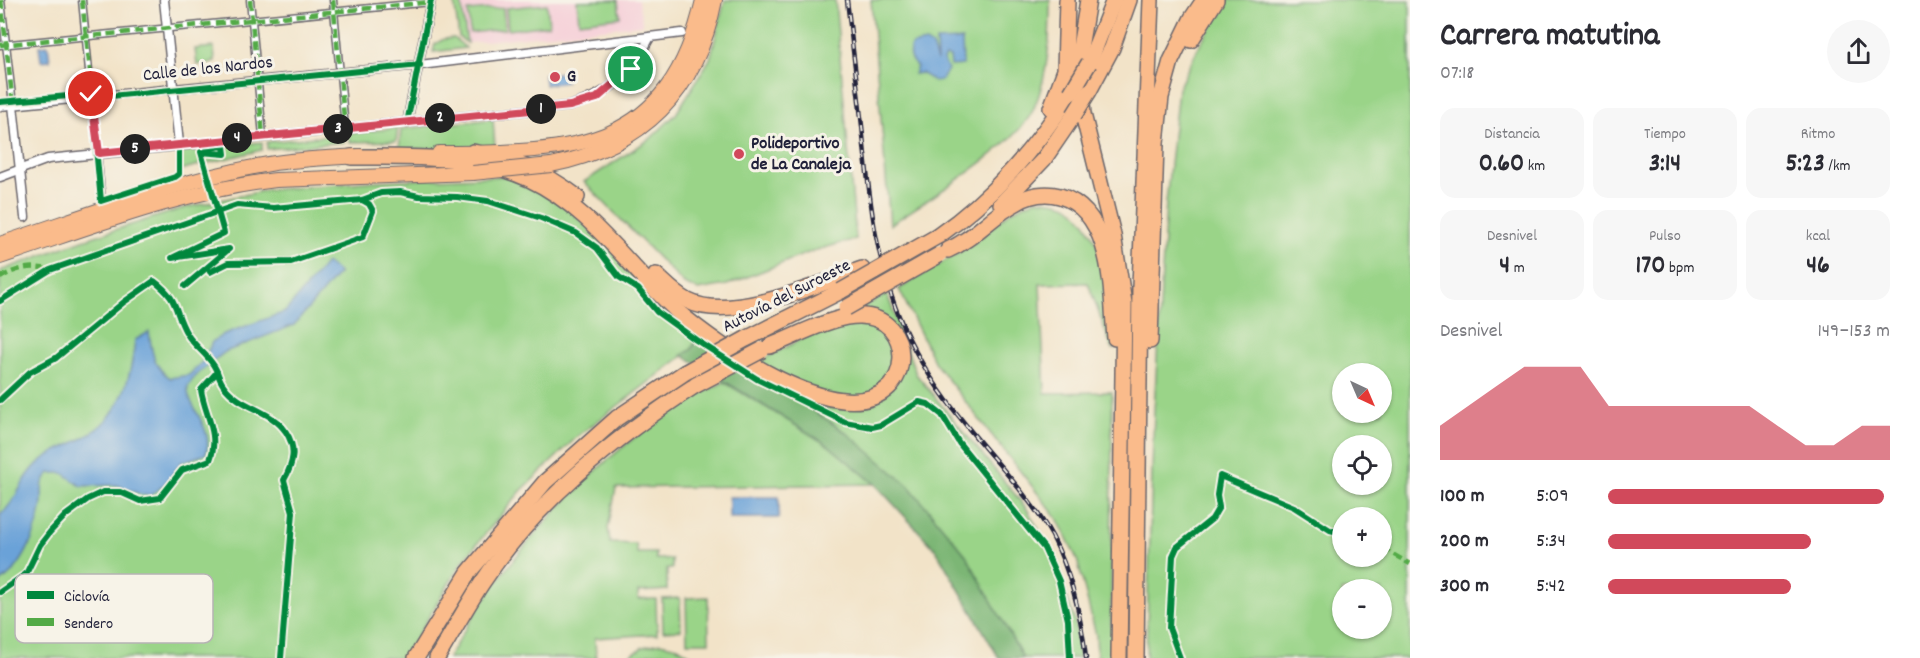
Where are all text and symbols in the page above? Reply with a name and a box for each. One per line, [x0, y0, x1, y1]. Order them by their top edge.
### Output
text: Carrera matutina [1440, 14, 1660, 61]
button: share [1827, 20, 1890, 83]
pin [605, 43, 656, 94]
street label: Calle de los Nardos [142, 51, 274, 89]
icon: arrive [614, 52, 647, 85]
text: 07:18 [1440, 60, 1474, 88]
place label: G [567, 65, 576, 90]
pin [65, 68, 116, 119]
marker: G [548, 70, 562, 84]
icon: check [74, 77, 107, 110]
pin: 1 [526, 94, 556, 124]
text: 1 [539, 97, 543, 120]
pin: 2 [425, 103, 455, 133]
text: 2 [437, 106, 444, 129]
pin: 3 [323, 114, 353, 144]
text: 3 [334, 117, 342, 140]
pin: 4 [222, 123, 252, 153]
text: Distancia [1484, 123, 1540, 146]
text: Tiempo [1644, 123, 1686, 146]
text: Ritmo [1801, 123, 1835, 146]
text: 4 [234, 126, 240, 149]
place label: Polideportivo de La Canaleja [751, 132, 851, 178]
pin: 5 [120, 134, 150, 164]
text: 5 [131, 137, 139, 160]
text: 0.60 [1479, 146, 1524, 183]
text: 3:14 [1649, 146, 1681, 183]
text: 5:23 [1785, 146, 1825, 183]
marker: Polideportivo de La Canaleja [732, 147, 746, 161]
text: km [1524, 155, 1545, 178]
text: /km [1825, 155, 1851, 178]
text: Desnivel [1487, 225, 1537, 248]
text: Pulso [1649, 225, 1681, 248]
text: kcal [1806, 225, 1830, 248]
text: 4 [1499, 248, 1510, 285]
text: 170 [1636, 248, 1665, 285]
text: 46 [1806, 248, 1830, 285]
street label: Autovía del Suroeste [719, 254, 855, 340]
text: m [1510, 257, 1525, 280]
text: bpm [1665, 257, 1694, 280]
text: Desnivel [1440, 318, 1502, 346]
text: 149–153 m [1817, 318, 1890, 346]
north arrow [1332, 363, 1392, 423]
map controls [1332, 363, 1392, 639]
button: locate [1332, 435, 1392, 495]
text: 100 m [1440, 483, 1485, 511]
text: 5:09 [1536, 483, 1569, 511]
button: + [1332, 507, 1392, 567]
text: 200 m [1440, 528, 1489, 556]
text: 5:34 [1536, 528, 1566, 556]
text: 300 m [1440, 573, 1489, 601]
text: 5:42 [1536, 573, 1566, 601]
legend [15, 574, 213, 643]
button: − [1332, 579, 1392, 639]
text: Ciclovía [64, 586, 110, 609]
text: Sendero [64, 613, 113, 636]

